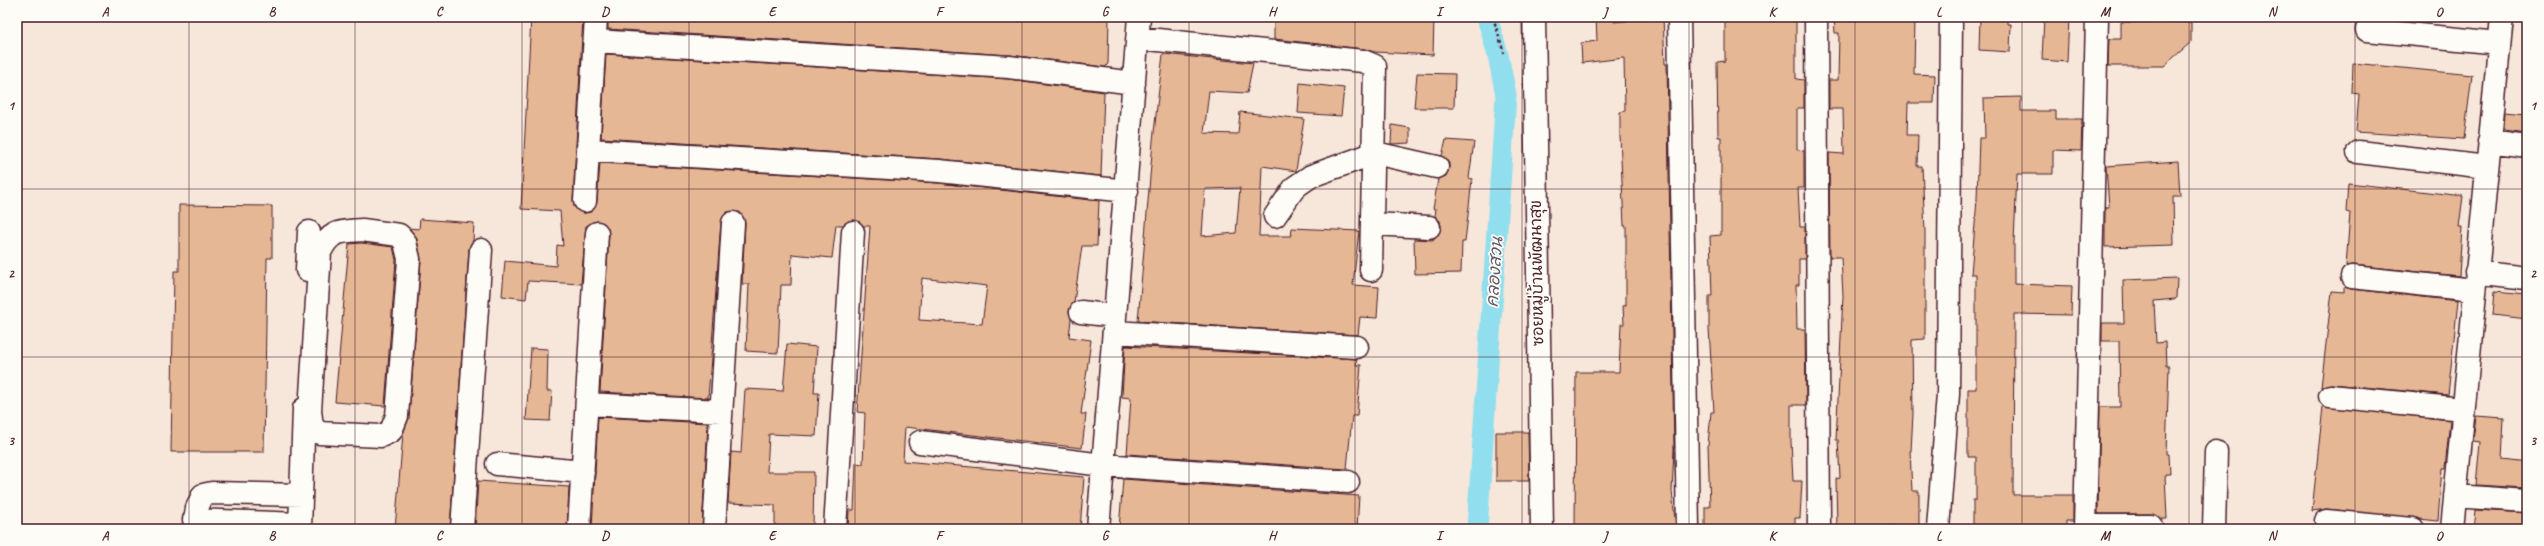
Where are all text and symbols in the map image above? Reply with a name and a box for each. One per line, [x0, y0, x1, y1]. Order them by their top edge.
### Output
text: A [102, 4, 110, 20]
text: B [269, 4, 277, 20]
text: C [436, 4, 444, 20]
text: D [601, 4, 610, 20]
text: E [769, 4, 778, 20]
text: F [936, 4, 945, 20]
text: G [1102, 4, 1110, 20]
text: H [1268, 4, 1278, 20]
text: I [1436, 4, 1445, 20]
text: J [1602, 4, 1609, 20]
text: K [1769, 4, 1779, 20]
text: L [1936, 4, 1943, 20]
text: M [2100, 4, 2111, 20]
text: N [2268, 4, 2279, 20]
text: O [2436, 4, 2445, 20]
text: 1 [8, 98, 16, 114]
text: 1 [2530, 98, 2538, 114]
street label: ซอยหมู่บ้านพัฒนาสุข [1524, 200, 1550, 346]
water label: คลองสวน [1482, 235, 1508, 308]
text: 2 [8, 266, 15, 282]
text: 2 [2530, 266, 2537, 282]
text: 3 [8, 433, 15, 449]
text: 3 [2530, 433, 2537, 449]
text: A [102, 528, 110, 544]
text: B [269, 528, 277, 544]
text: C [436, 528, 444, 544]
text: D [601, 528, 610, 544]
text: E [769, 528, 778, 544]
text: F [936, 528, 945, 544]
text: G [1102, 528, 1110, 544]
text: H [1268, 528, 1278, 544]
text: I [1436, 528, 1445, 544]
text: J [1602, 528, 1609, 544]
text: K [1769, 528, 1779, 544]
text: L [1936, 528, 1943, 544]
text: M [2100, 528, 2111, 544]
text: N [2268, 528, 2279, 544]
text: O [2436, 528, 2445, 544]

